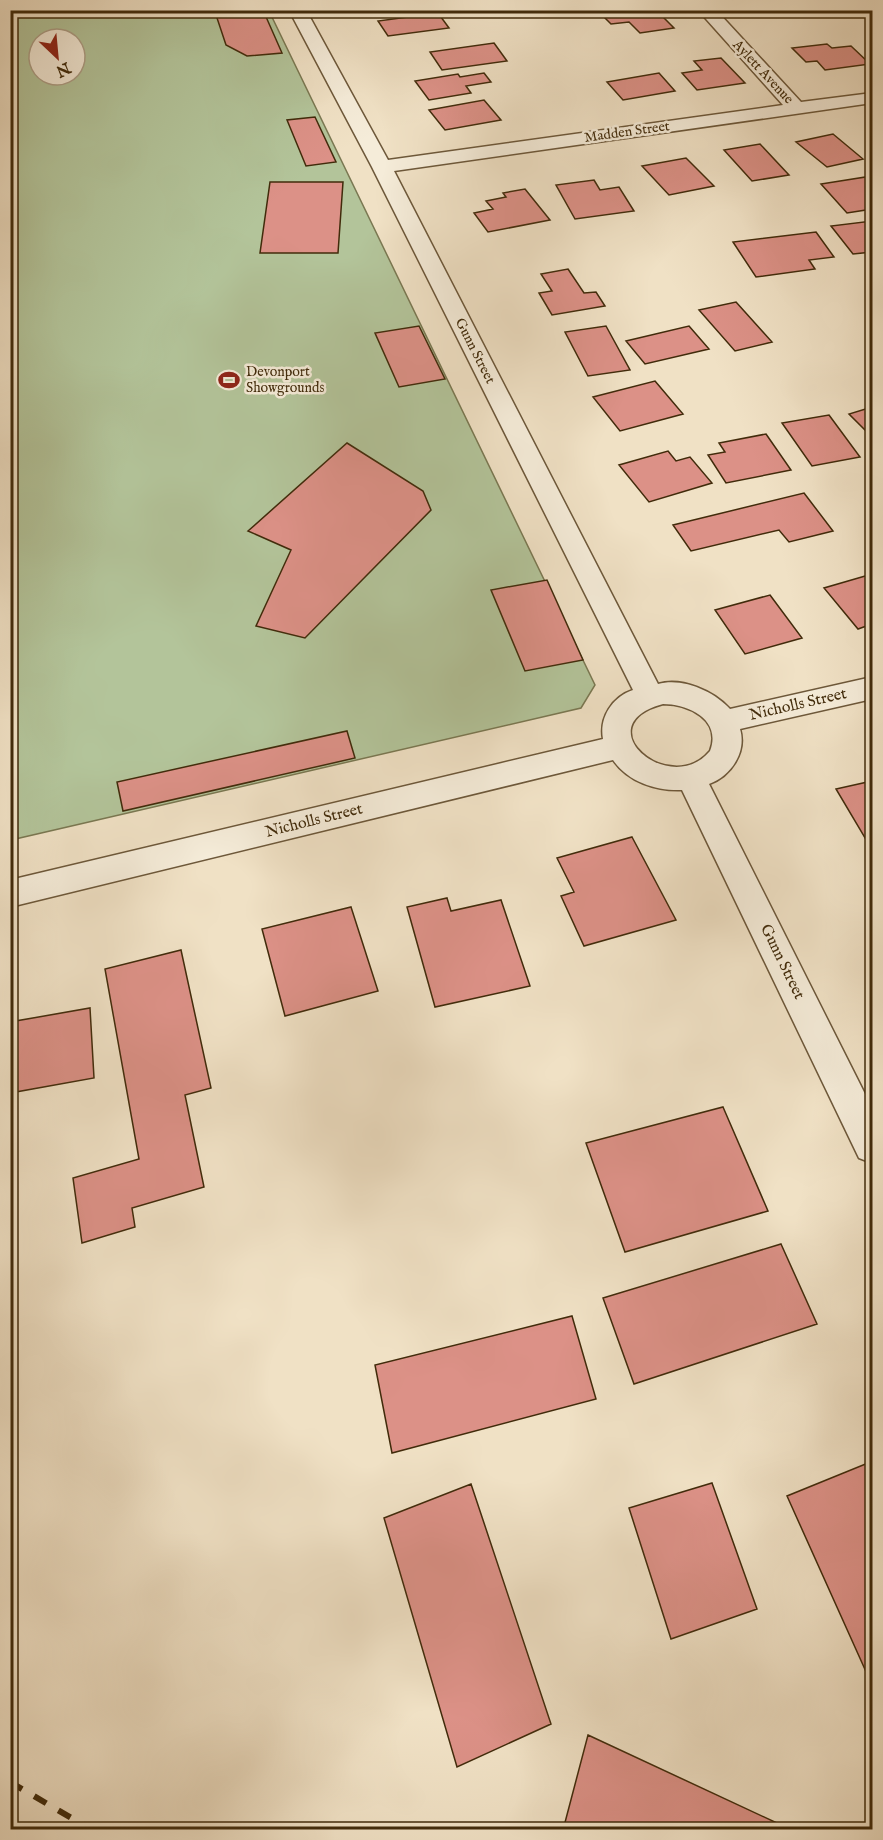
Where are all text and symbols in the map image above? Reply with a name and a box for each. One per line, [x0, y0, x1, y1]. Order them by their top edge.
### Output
north arrow [27, 27, 87, 87]
street label: Aylett Avenue [728, 35, 798, 108]
text: N [52, 56, 74, 81]
street label: Madden Street [583, 117, 671, 147]
street label: Gunn Street [451, 315, 499, 387]
place label: Devonport Showgrounds [246, 363, 324, 397]
sports icon: Devonport Showgrounds [217, 368, 241, 392]
street label: Nicholls Street [747, 684, 849, 726]
street label: Nicholls Street [263, 799, 365, 843]
street label: Gunn Street [755, 921, 809, 1003]

